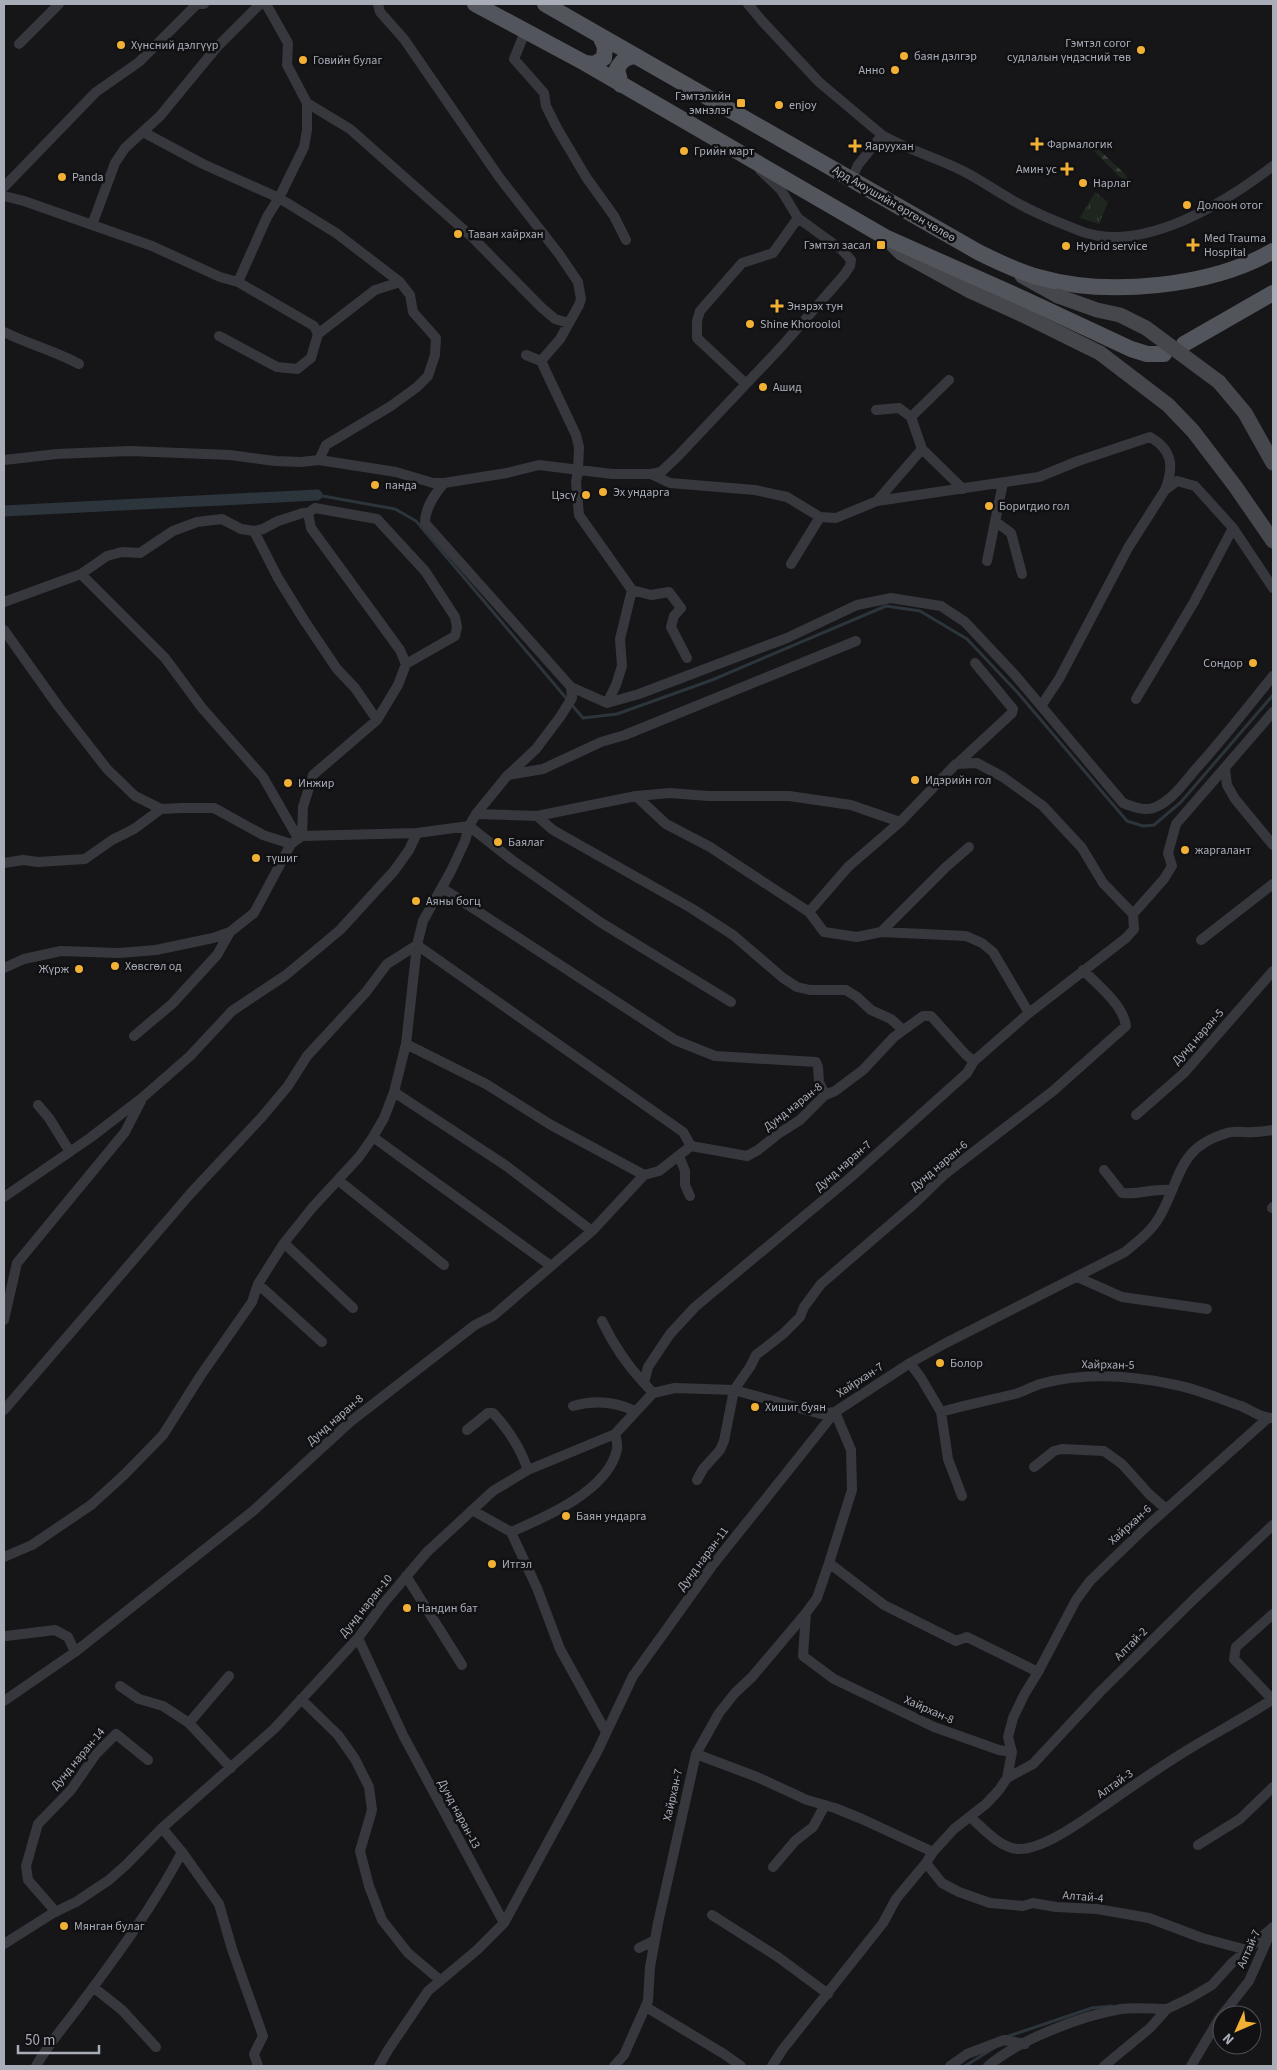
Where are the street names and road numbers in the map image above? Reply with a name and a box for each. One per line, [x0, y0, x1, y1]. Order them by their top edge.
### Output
street label: Ард Аюушийн өргөн чөлөө [829, 162, 959, 246]
street label: Дунд наран-5 [1168, 1005, 1228, 1069]
street label: Дунд наран-8 [760, 1079, 826, 1135]
street label: Дунд наран-7 [811, 1136, 875, 1196]
street label: Дунд наран-6 [906, 1137, 972, 1195]
street label: Хайрхан-5 [1081, 1356, 1135, 1374]
street label: Хайрхан-7 [833, 1358, 887, 1402]
street label: Дунд наран-8 [303, 1390, 367, 1450]
street label: Хайрхан-6 [1105, 1501, 1155, 1549]
street label: Дунд наран-11 [673, 1523, 733, 1595]
street label: Дунд наран-10 [335, 1571, 397, 1641]
street label: Алтай-2 [1111, 1623, 1152, 1664]
street label: Хайрхан-8 [901, 1691, 957, 1729]
street label: Дунд наран-14 [47, 1724, 109, 1794]
street label: Алтай-3 [1093, 1765, 1137, 1803]
street label: Хайрхан-7 [659, 1767, 687, 1823]
street label: Дунд наран-13 [434, 1776, 485, 1852]
street label: Алтай-4 [1062, 1887, 1104, 1907]
street label: Алтай-7 [1233, 1927, 1265, 1971]

